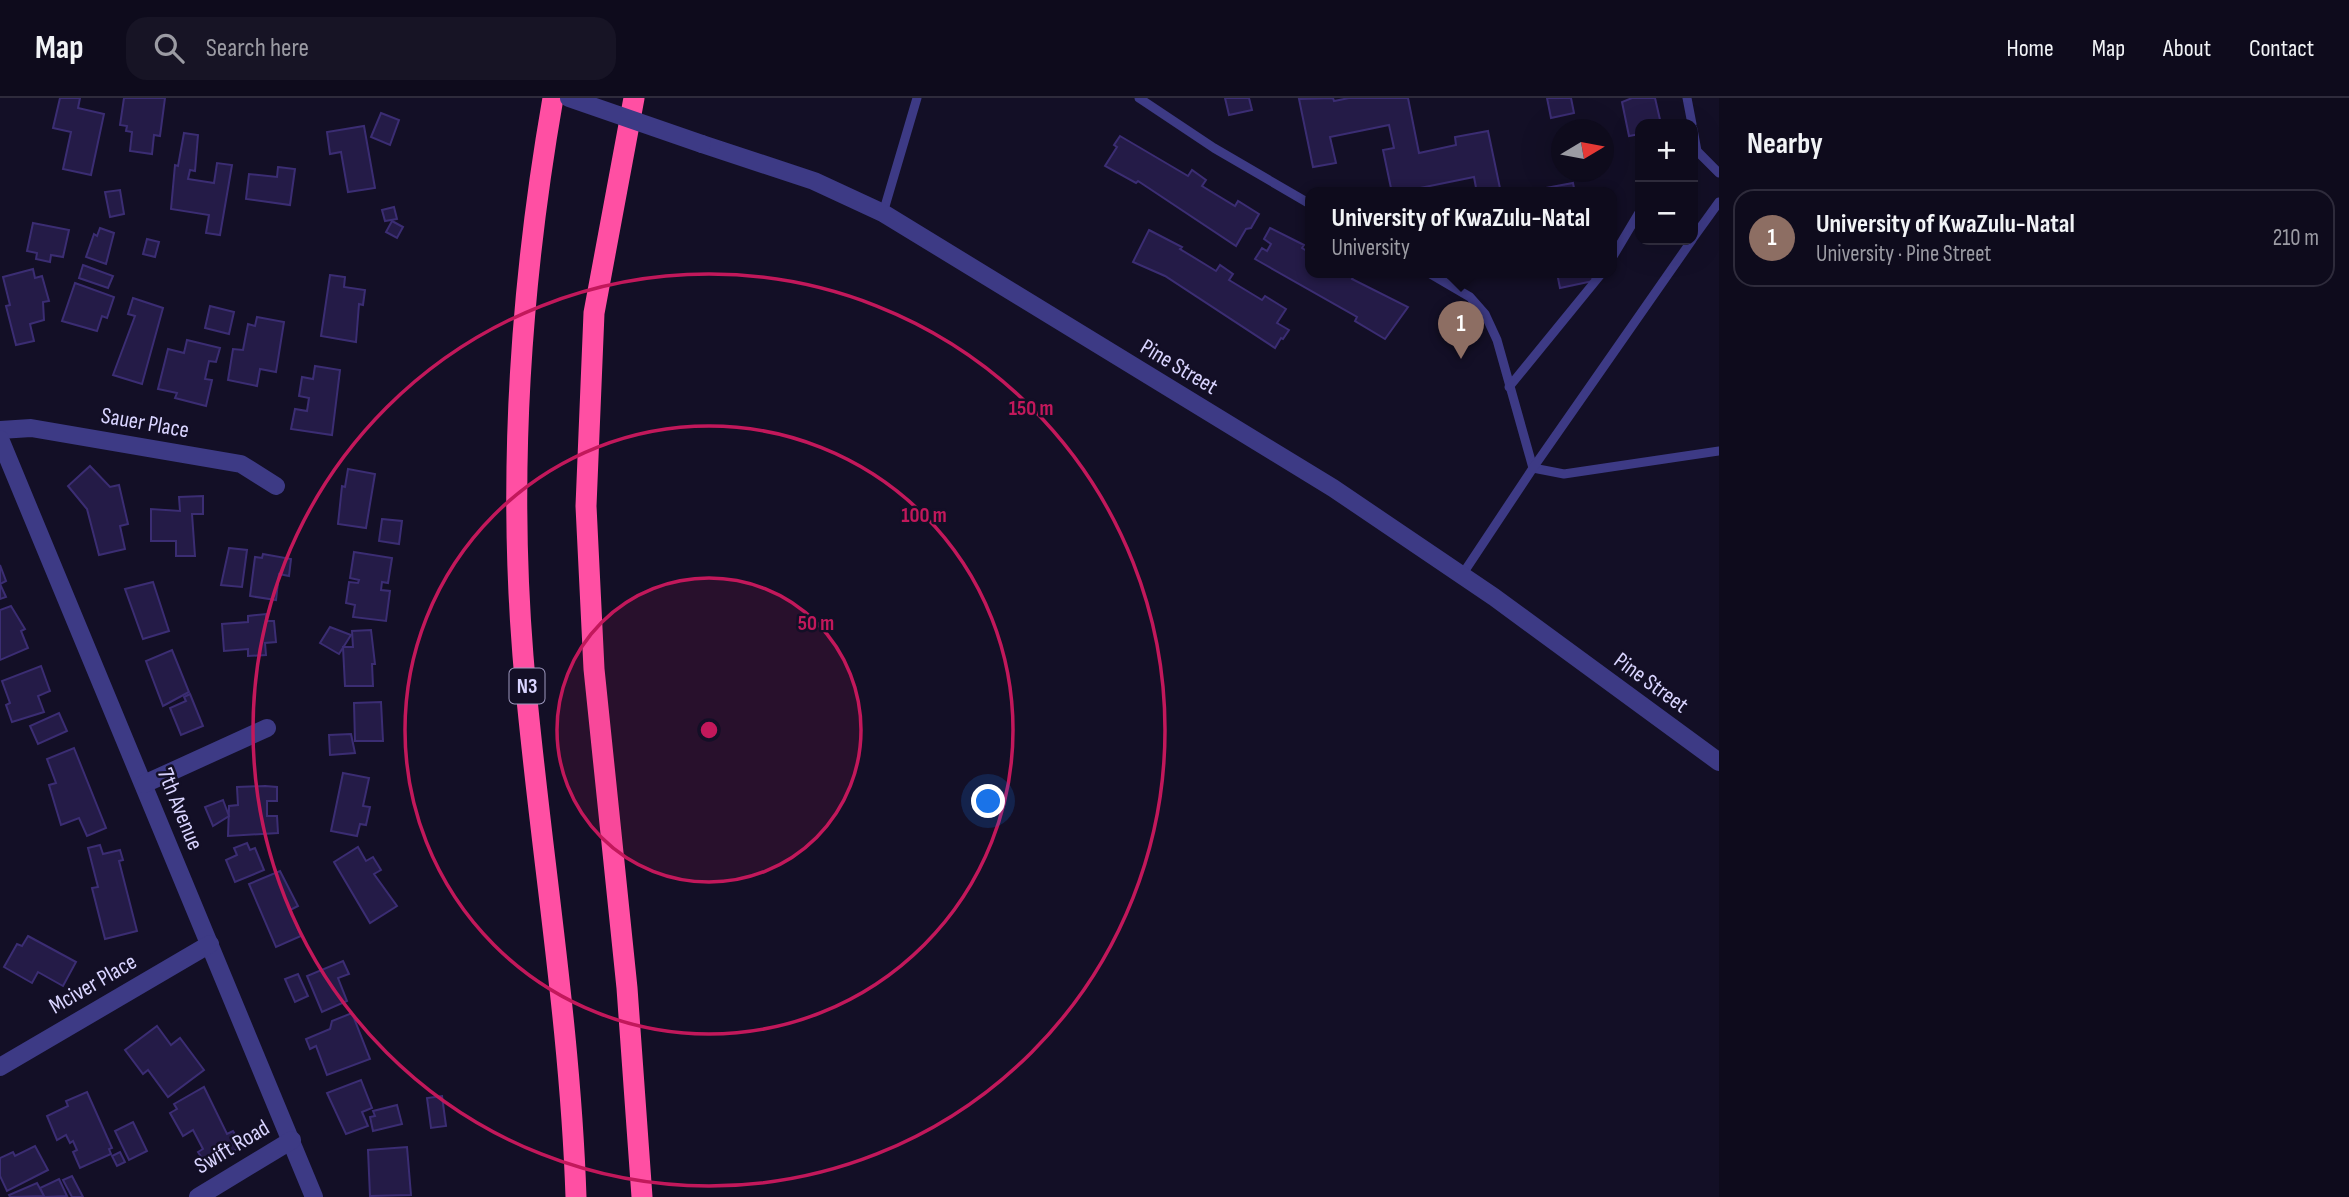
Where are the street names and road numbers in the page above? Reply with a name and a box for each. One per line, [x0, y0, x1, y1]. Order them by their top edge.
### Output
street label: Pine Street [1135, 333, 1223, 401]
street label: Sauer Place [99, 401, 191, 445]
street label: Pine Street [1608, 647, 1694, 719]
road number: N3 [510, 668, 544, 704]
street label: 7th Avenue [151, 764, 209, 854]
street label: Mciver Place [44, 948, 142, 1020]
street label: Swift Road [189, 1114, 275, 1180]

